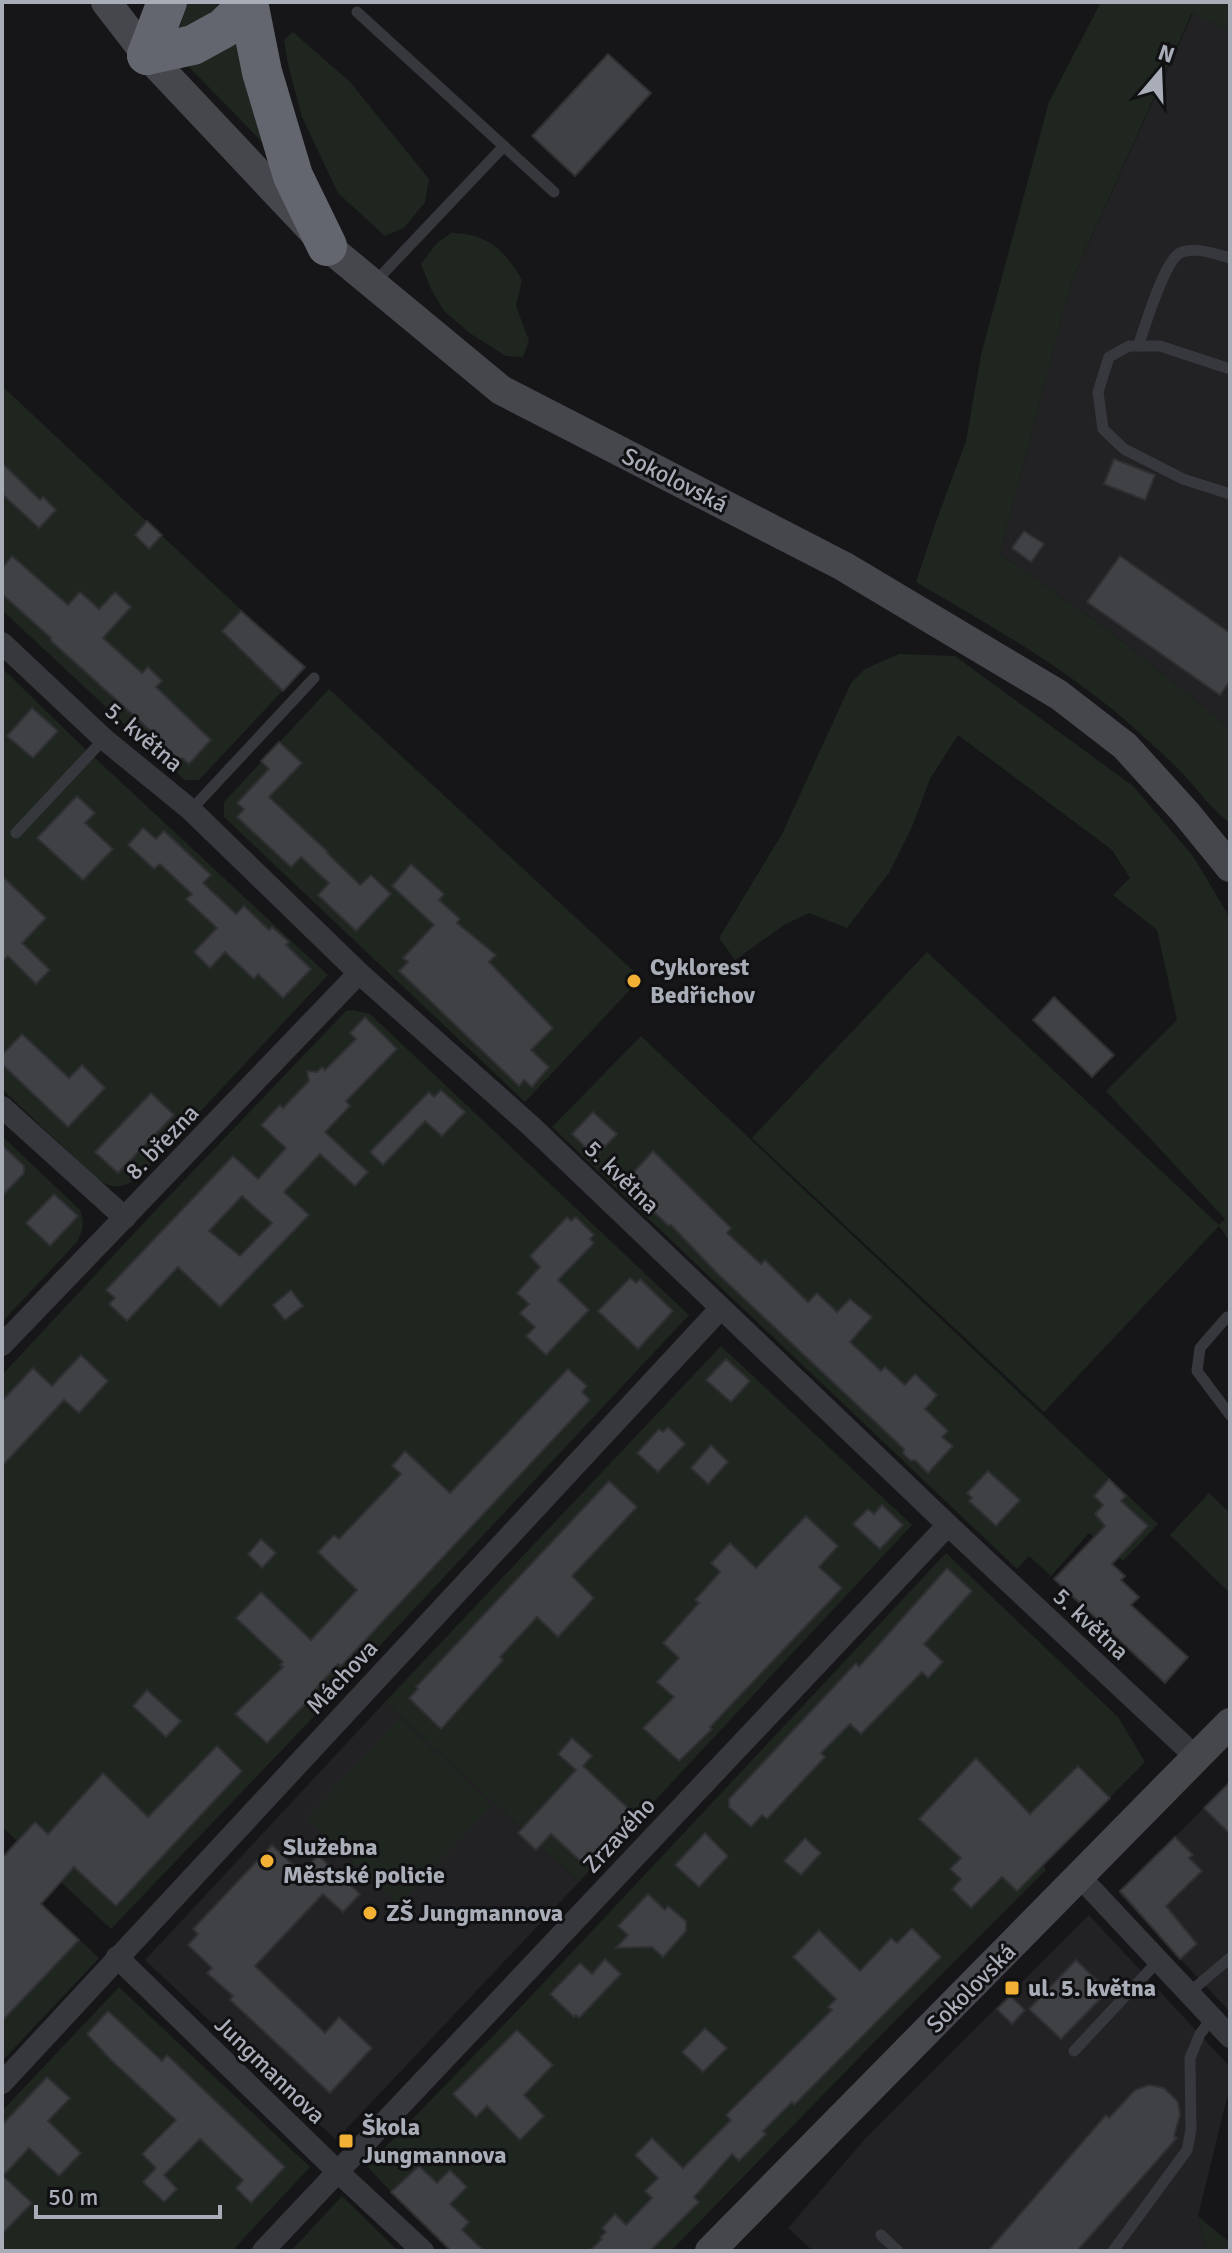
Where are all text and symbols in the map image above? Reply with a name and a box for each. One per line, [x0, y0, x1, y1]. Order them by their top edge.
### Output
north arrow [1120, 32, 1200, 112]
text: N [1155, 38, 1178, 69]
street label: Sokolovská [617, 441, 733, 519]
street label: 5. května [99, 696, 189, 778]
place label: Cyklorest Bedřichov [650, 952, 756, 1010]
marker: Cyklorest Bedřichov [625, 972, 643, 990]
street label: 8. března [119, 1098, 205, 1186]
street label: 5. května [578, 1134, 666, 1220]
street label: 5. května [1047, 1581, 1135, 1667]
street label: Máchova [300, 1633, 384, 1721]
street label: Zrzavého [576, 1791, 662, 1879]
place label: Služebna Městské policie [283, 1832, 445, 1890]
marker: Služebna Městské policie [258, 1852, 276, 1870]
place label: ZŠ Jungmannova [386, 1898, 563, 1928]
marker: ZŠ Jungmannova [361, 1904, 379, 1922]
street label: Sokolovská [920, 1937, 1022, 2039]
place label: ul. 5. května [1028, 1973, 1156, 2003]
marker: ul. 5. května [1003, 1979, 1021, 1997]
street label: Jungmannova [208, 2010, 332, 2130]
place label: Škola Jungmannova [362, 2112, 507, 2170]
marker: Škola Jungmannova [337, 2132, 355, 2150]
scale bar [36, 2169, 220, 2219]
text: 50 m [48, 2182, 98, 2212]

